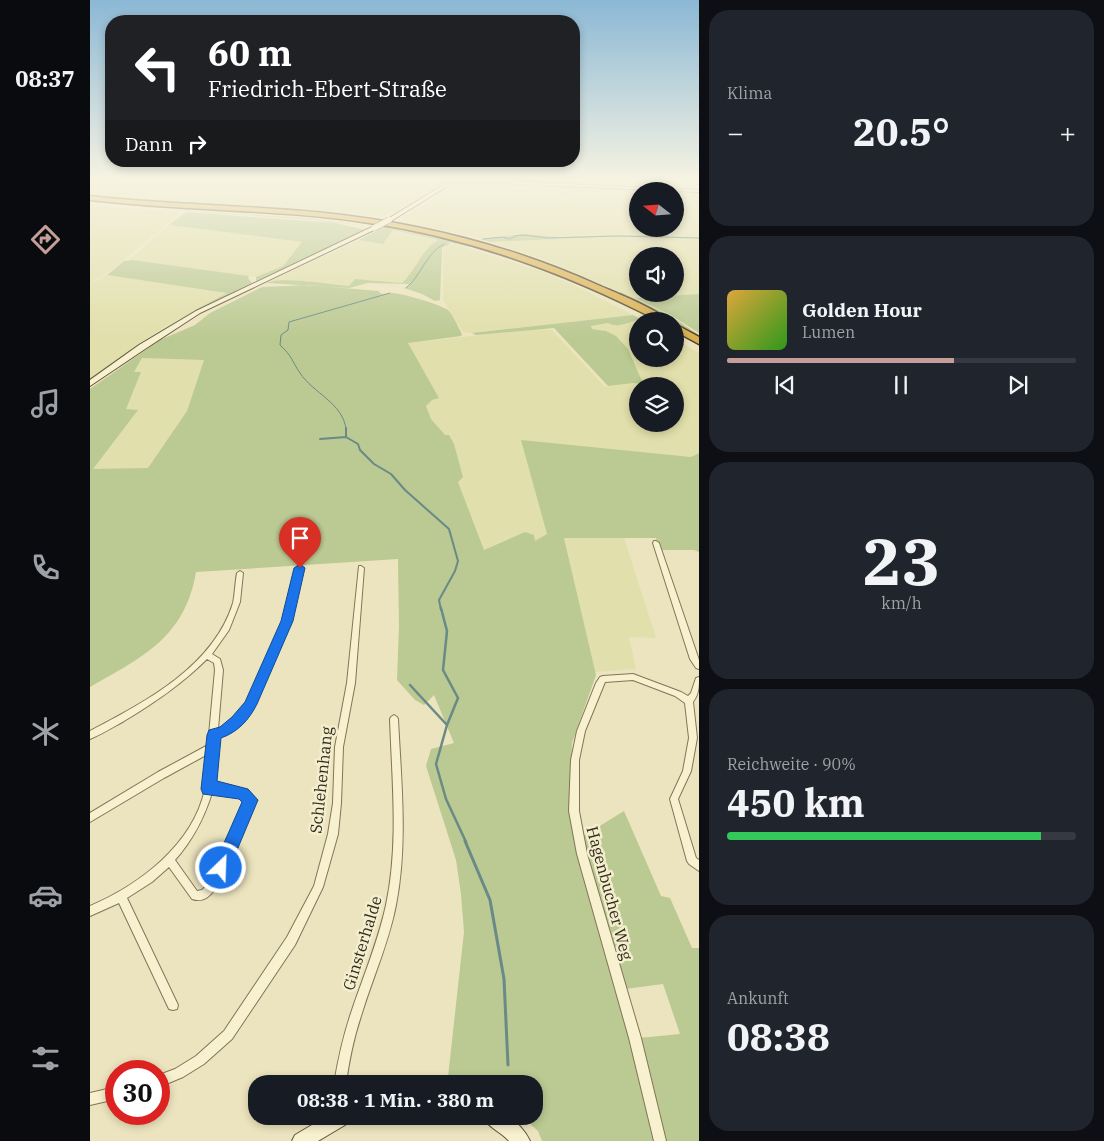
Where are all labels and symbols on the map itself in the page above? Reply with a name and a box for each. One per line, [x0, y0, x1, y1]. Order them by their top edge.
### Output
north arrow [629, 182, 684, 238]
pin [279, 517, 321, 568]
street label: Schlehenhang [305, 725, 337, 834]
street label: Hagenbucher Weg [583, 824, 638, 962]
position arrow [194, 841, 246, 893]
street label: Ginsterhalde [338, 893, 386, 993]
speed limit sign: 30 [105, 1060, 170, 1125]

